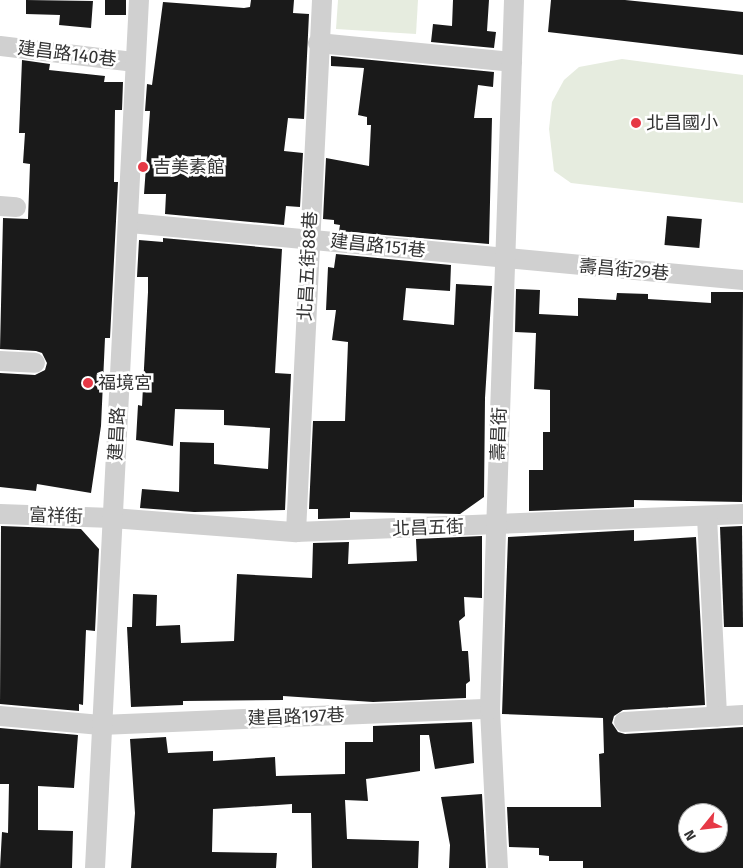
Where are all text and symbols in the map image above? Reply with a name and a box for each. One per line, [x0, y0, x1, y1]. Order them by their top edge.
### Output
street label: 建昌路140巷 [16, 37, 118, 71]
place label: 北昌國小 [646, 112, 718, 134]
marker: 北昌國小 [630, 117, 642, 129]
place label: 吉美素館 [153, 156, 225, 178]
marker: 吉美素館 [137, 161, 149, 173]
street label: 北昌五街88巷 [294, 211, 322, 321]
street label: 建昌路151巷 [329, 230, 427, 262]
street label: 壽昌街29巷 [578, 255, 670, 285]
place label: 福境宮 [98, 372, 152, 394]
marker: 福境宮 [82, 377, 94, 389]
street label: 建昌路 [105, 406, 129, 462]
street label: 壽昌街 [487, 407, 511, 461]
street label: 富祥街 [29, 504, 83, 528]
street label: 北昌五街 [392, 516, 464, 540]
street label: 建昌路197巷 [247, 705, 345, 729]
north arrow [678, 803, 728, 853]
text: N [681, 827, 700, 843]

